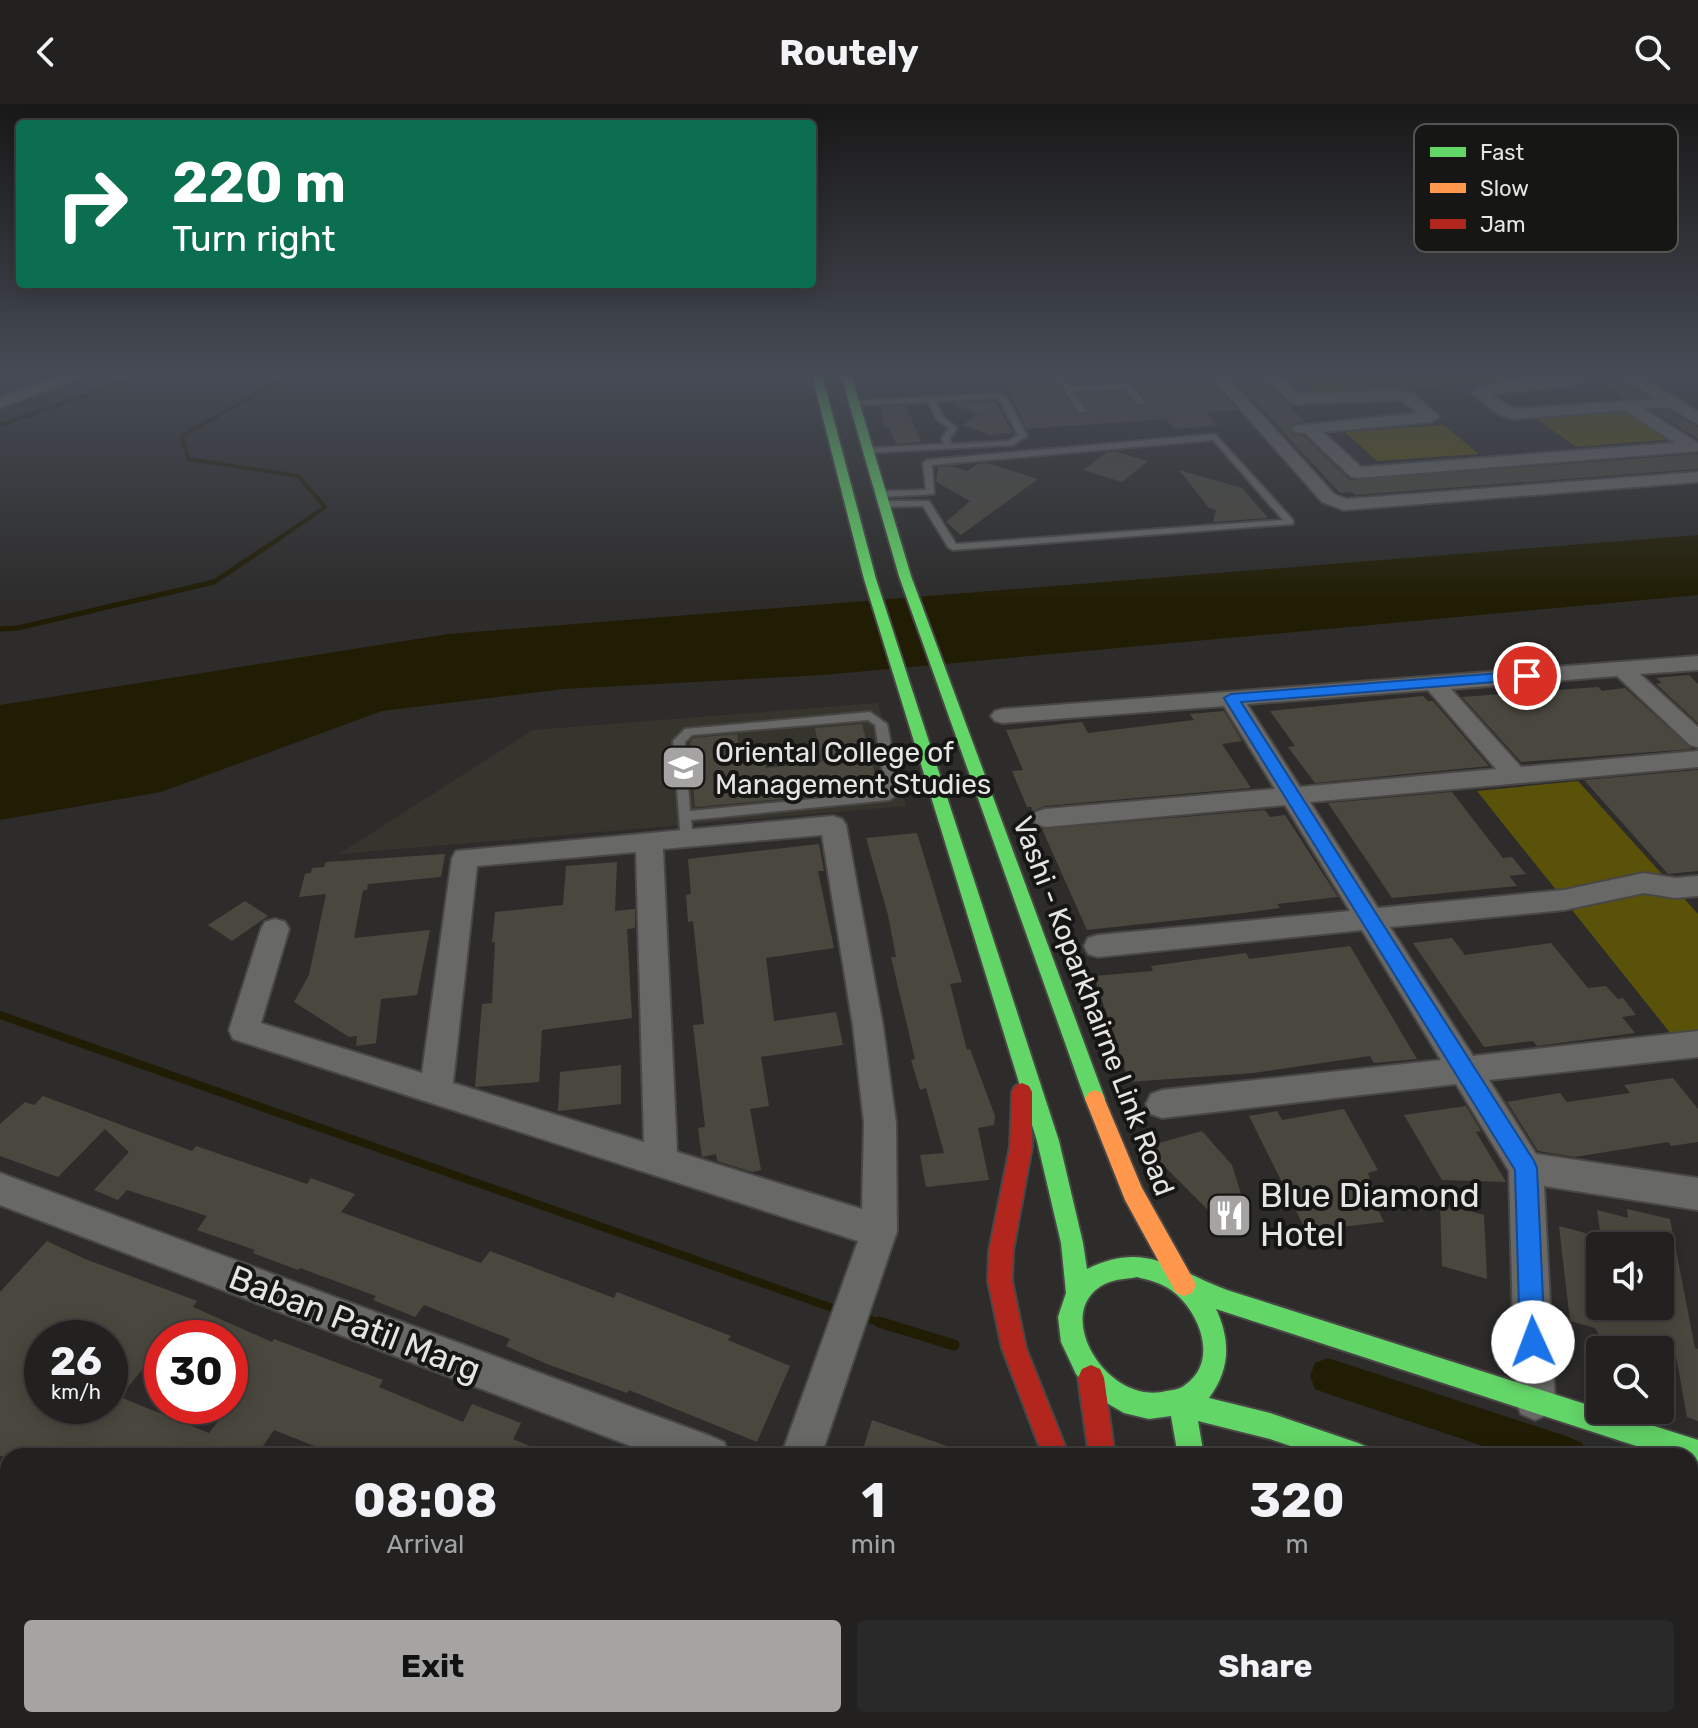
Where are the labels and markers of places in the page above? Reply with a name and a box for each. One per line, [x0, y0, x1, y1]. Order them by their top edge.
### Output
pin [1493, 642, 1561, 710]
place label: Oriental College of Management Studies [715, 736, 991, 801]
school or university icon: Oriental College of Management Studies [660, 744, 708, 792]
place label: Blue Diamond Hotel [1260, 1175, 1480, 1255]
restaurant icon: Blue Diamond Hotel [1205, 1191, 1253, 1239]

